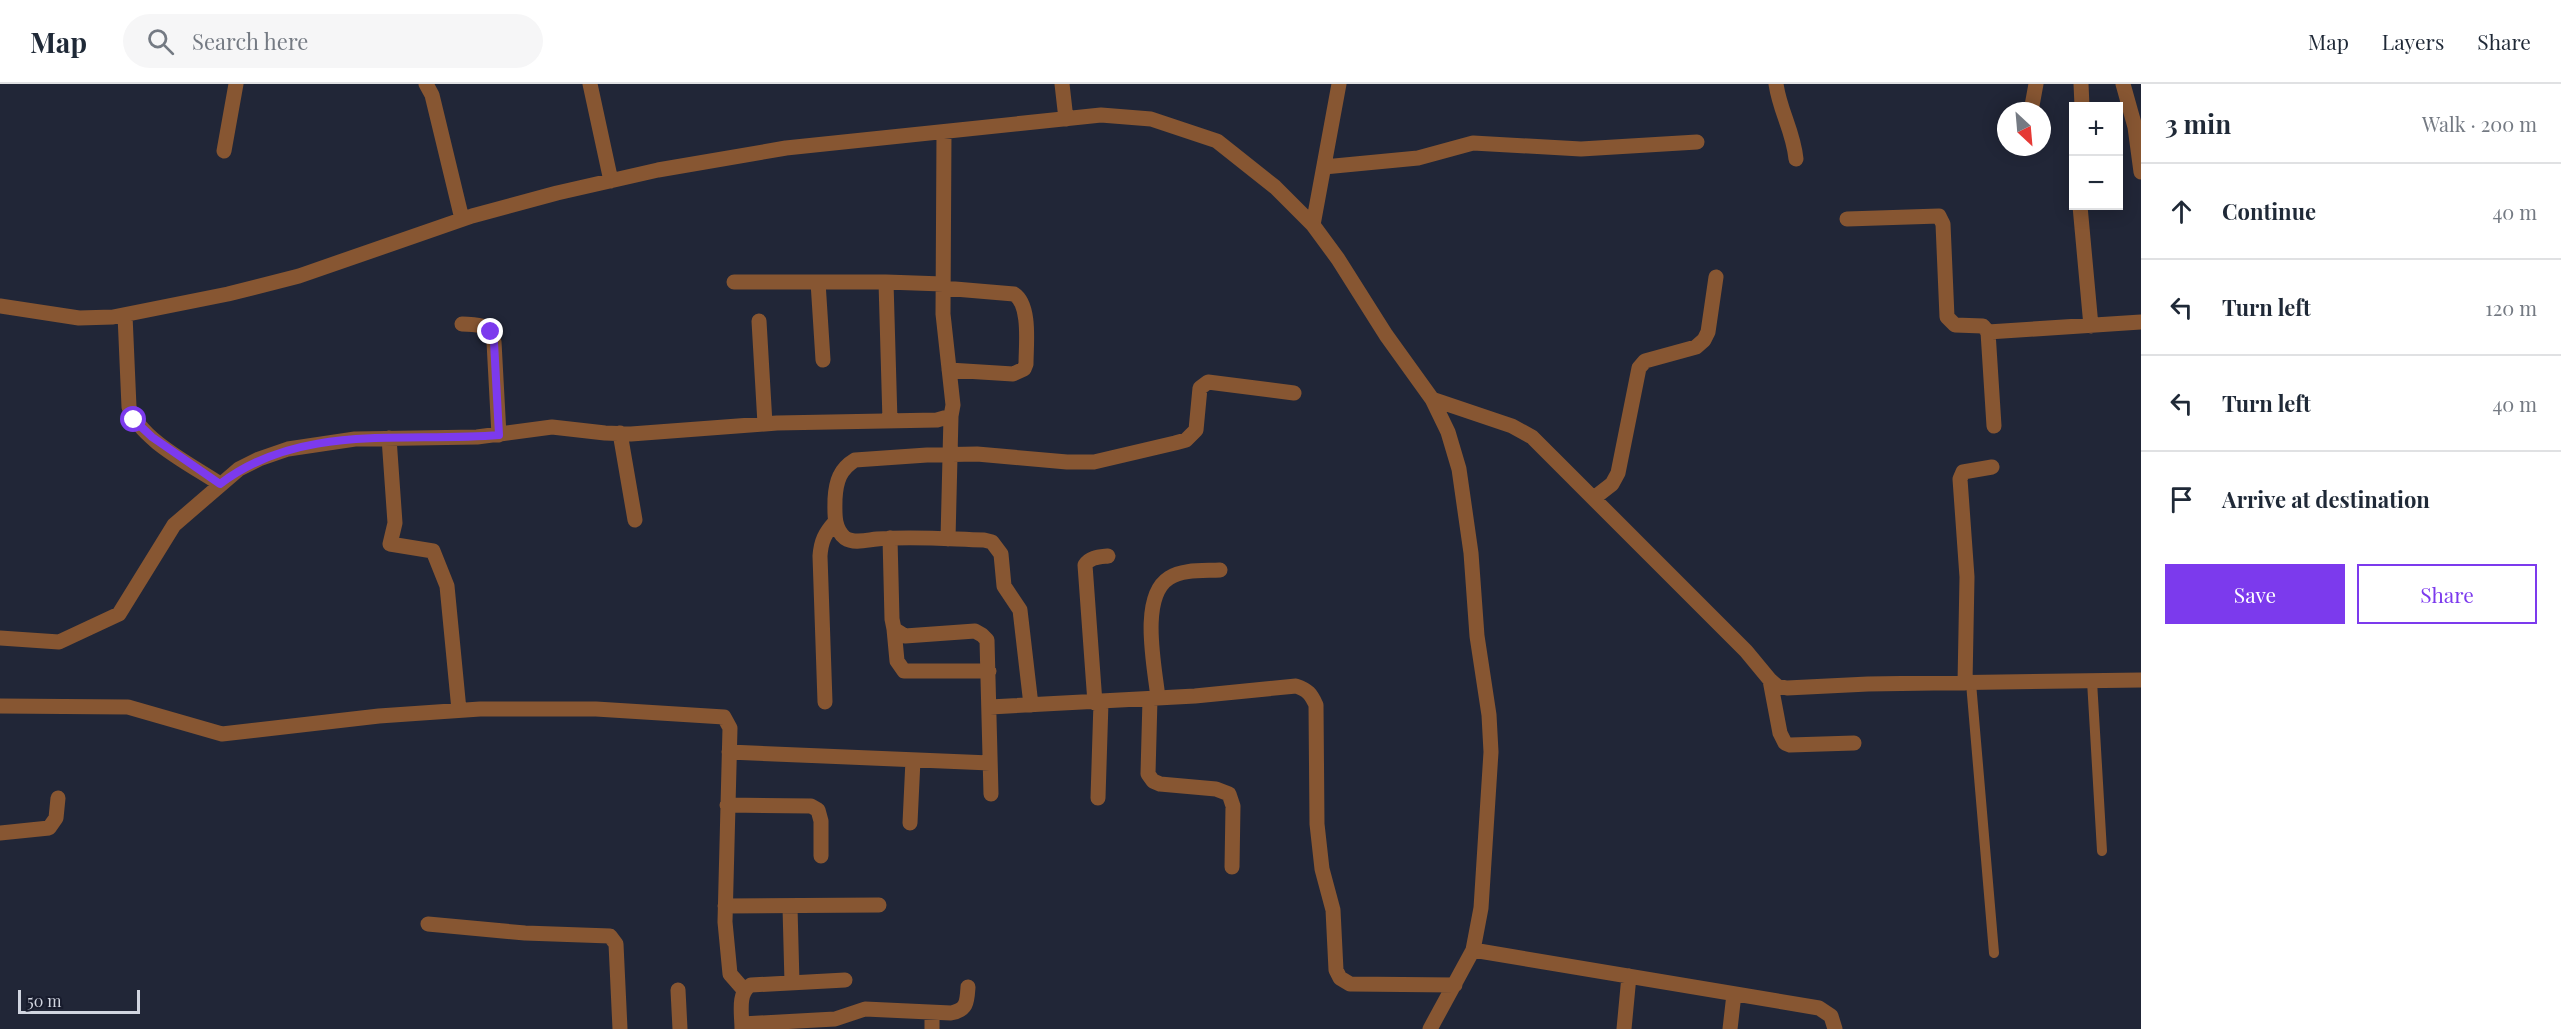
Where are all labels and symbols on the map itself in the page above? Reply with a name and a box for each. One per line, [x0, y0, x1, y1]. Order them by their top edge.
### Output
north arrow [1997, 102, 2051, 156]
route end [477, 318, 503, 344]
route start [120, 406, 146, 432]
scale bar [18, 987, 140, 1014]

